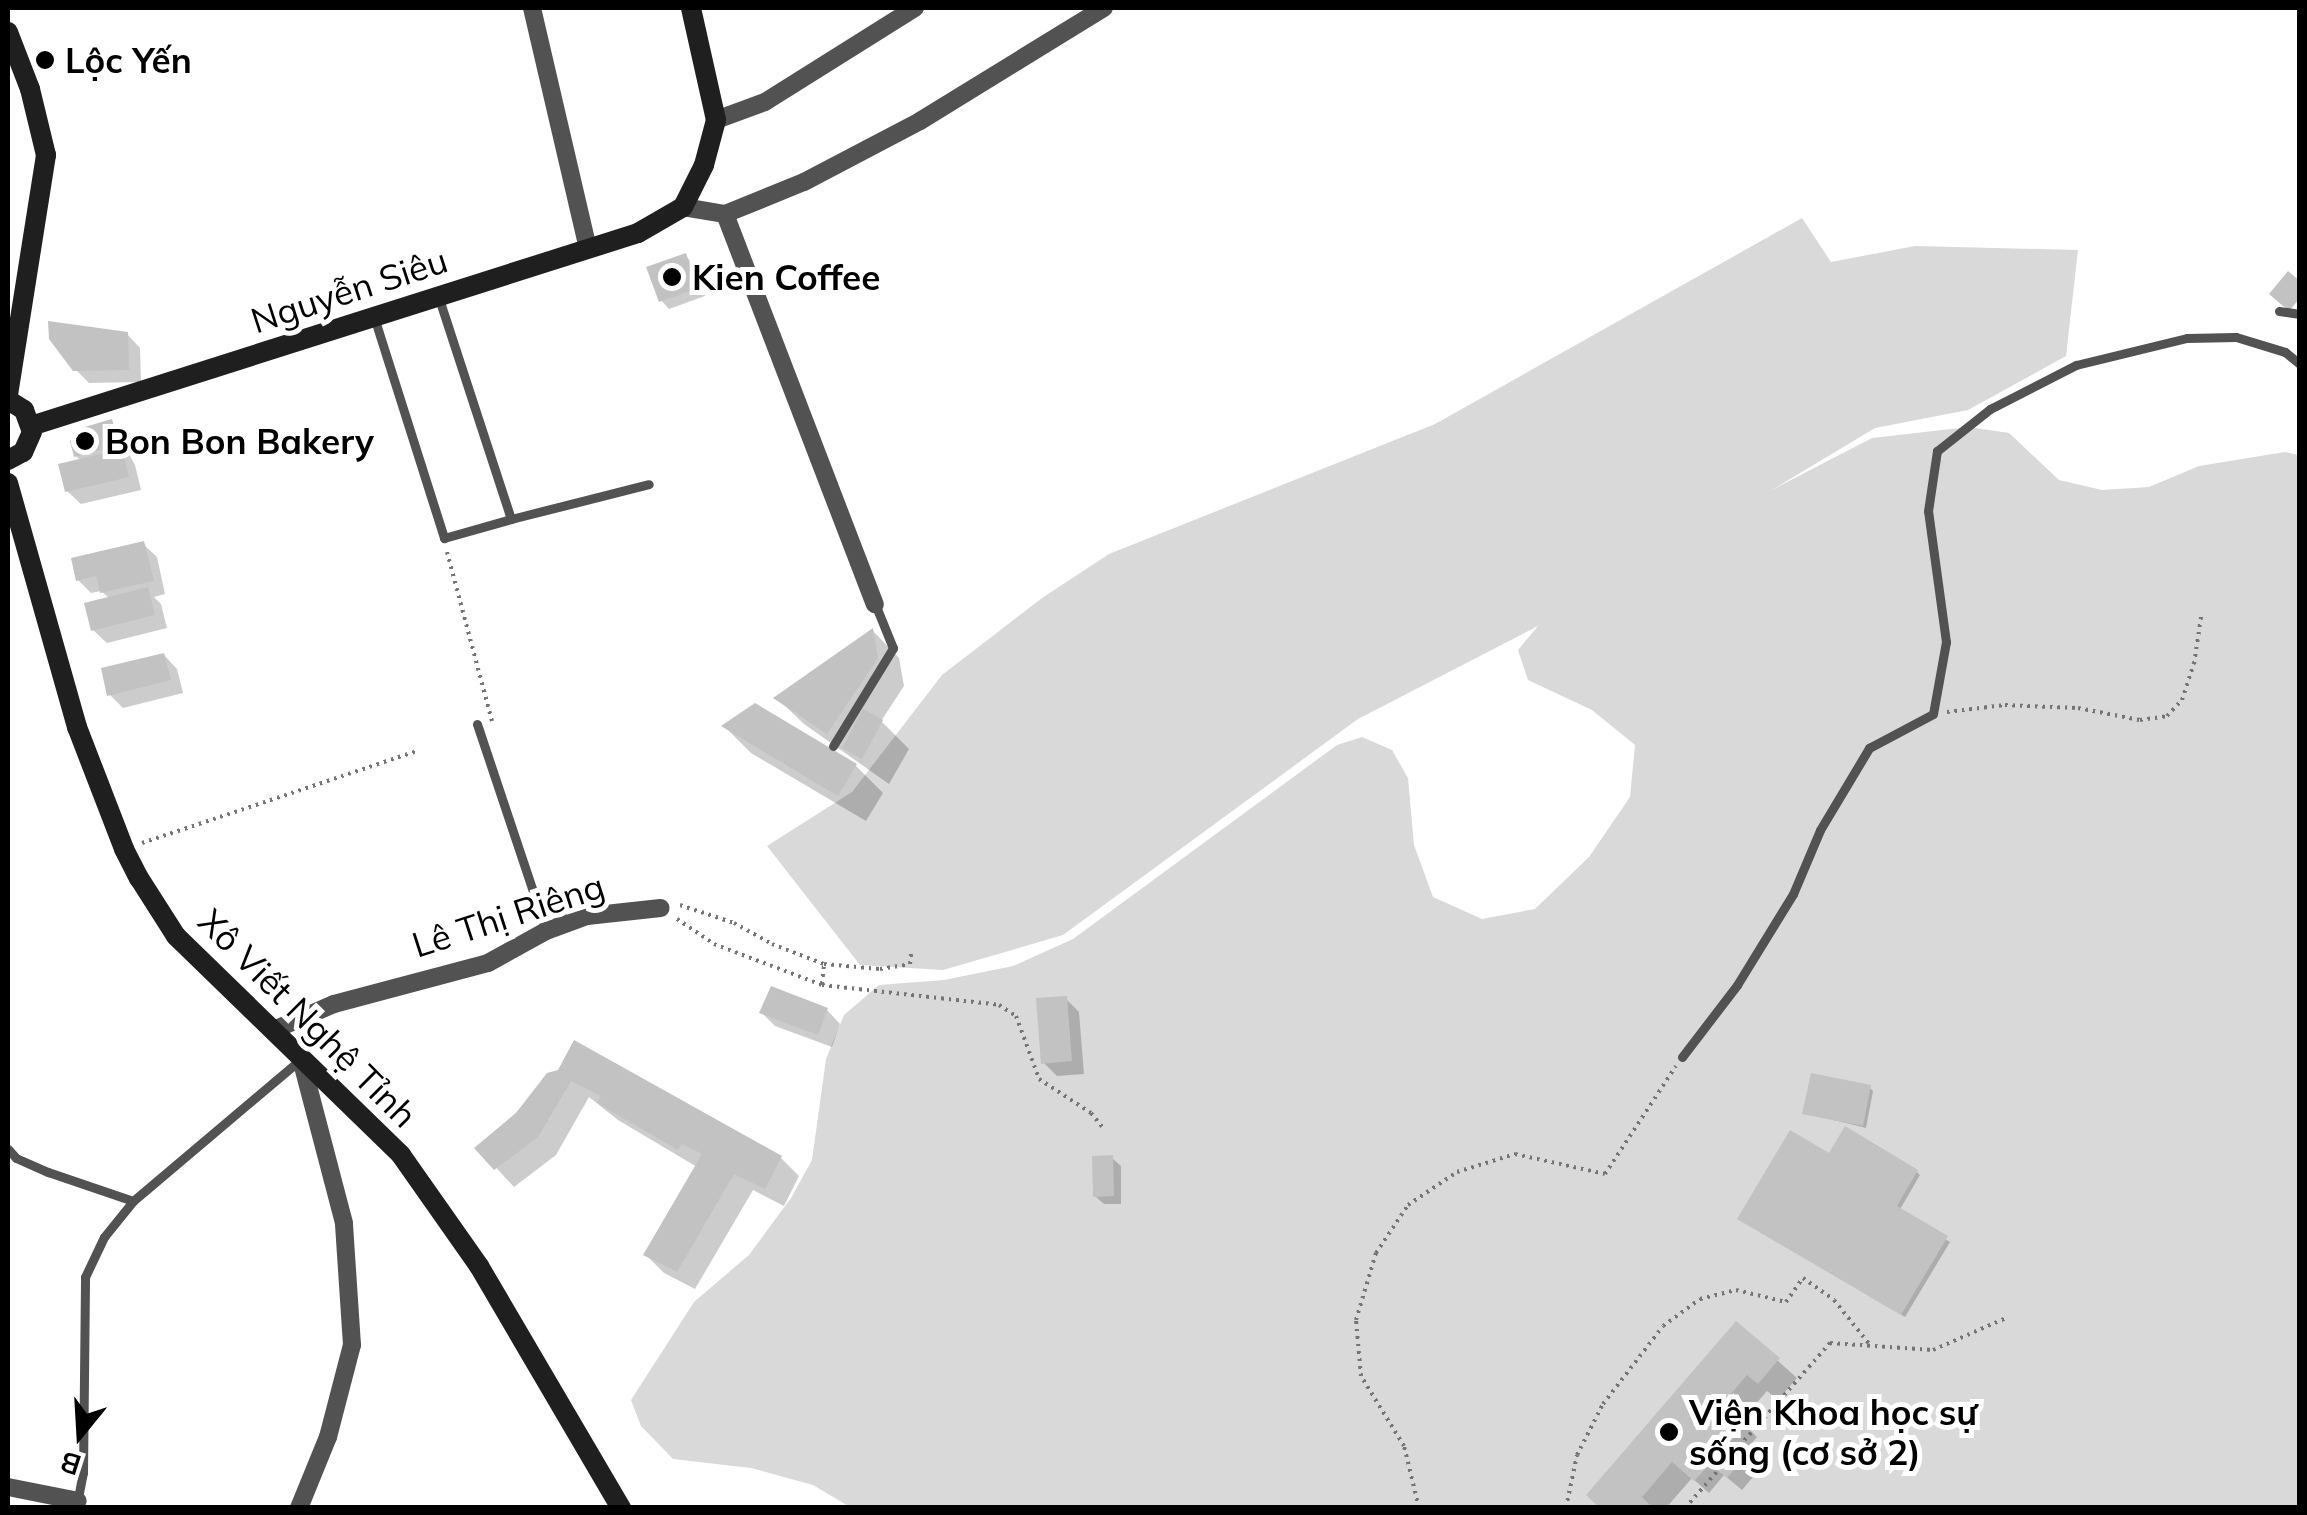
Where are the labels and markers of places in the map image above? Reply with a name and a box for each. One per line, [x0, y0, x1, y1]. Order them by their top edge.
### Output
place label: Lộc Yến [65, 39, 192, 81]
marker: Lộc Yến [34, 49, 56, 71]
place label: Kien Coffee [692, 256, 880, 298]
marker: Kien Coffee [661, 266, 683, 288]
place label: Bon Bon Bakery [105, 420, 374, 462]
marker: Bon Bon Bakery [74, 430, 96, 452]
place label: Viện Khoa học sự sống (cơ sở 2) [1689, 1391, 1977, 1473]
marker: Viện Khoa học sự sống (cơ sở 2) [1658, 1421, 1680, 1443]

